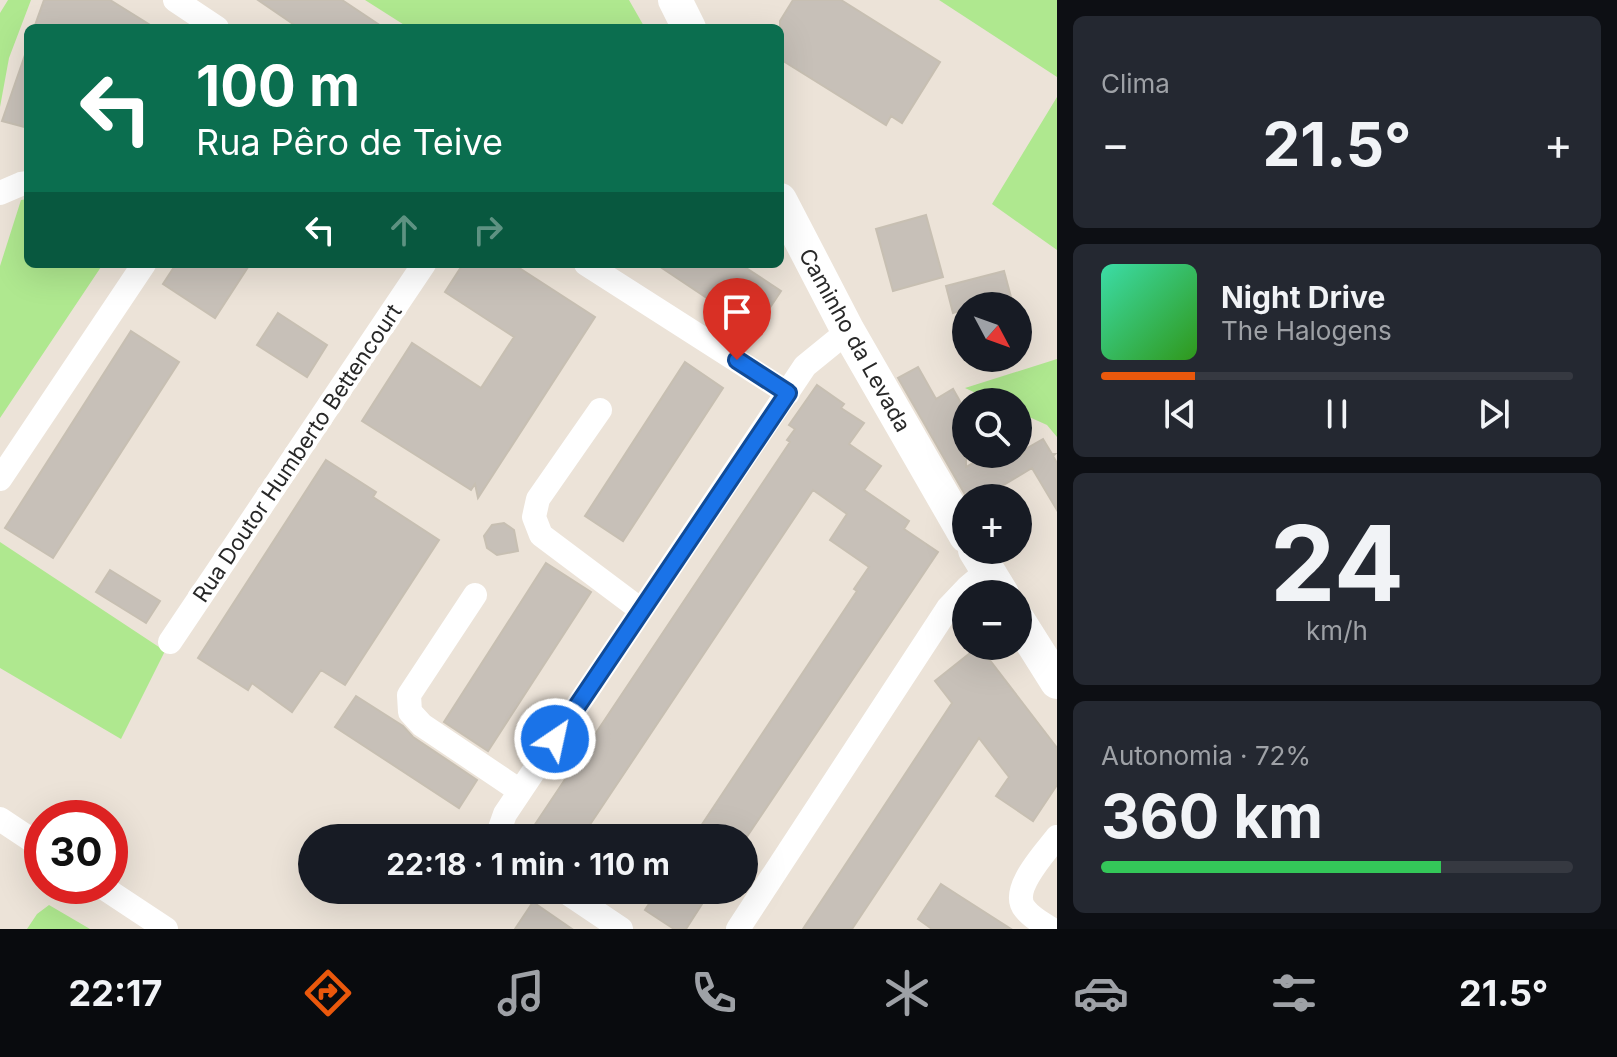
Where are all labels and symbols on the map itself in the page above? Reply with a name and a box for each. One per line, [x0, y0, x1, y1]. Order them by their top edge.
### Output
street label: Caminho da Levada [794, 244, 916, 436]
pin [703, 278, 771, 360]
north arrow [952, 292, 1032, 372]
street label: Rua Doutor Humberto Bettencourt [187, 299, 407, 607]
position arrow [513, 697, 597, 781]
speed limit sign: 30 [24, 800, 128, 904]

